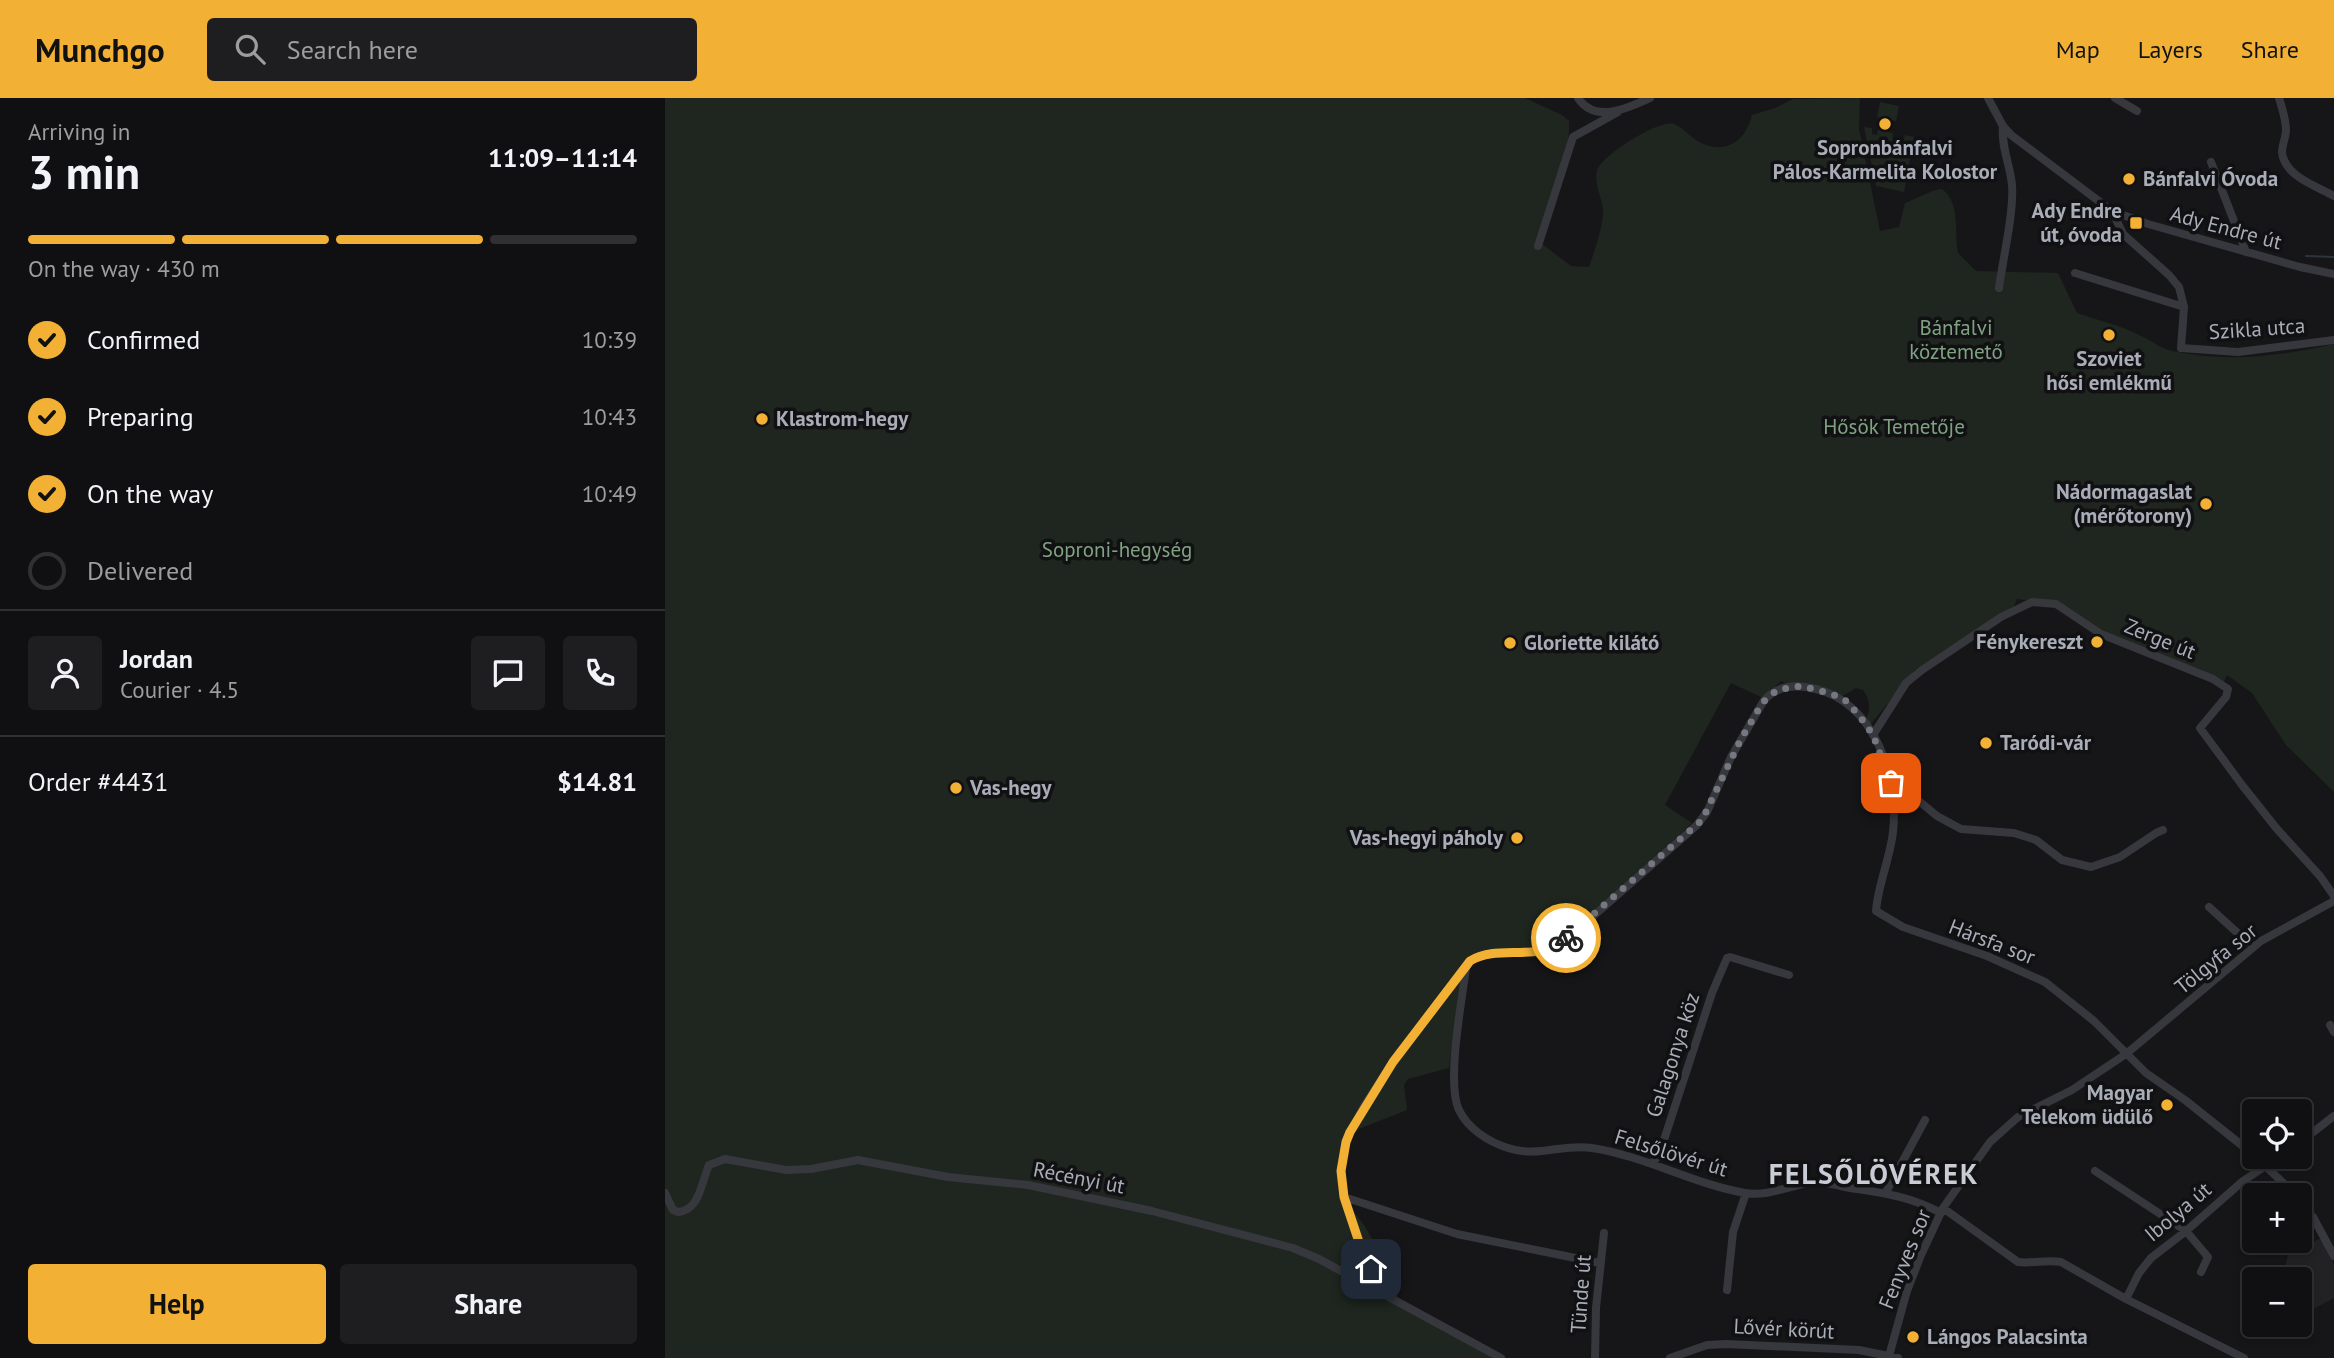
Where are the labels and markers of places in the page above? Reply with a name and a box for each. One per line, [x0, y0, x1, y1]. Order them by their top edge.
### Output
marker: Sopronbánfalvi Pálos-Karmelita Kolostor [1877, 116, 1893, 132]
place label: Sopronbánfalvi Pálos-Karmelita Kolostor [1773, 134, 1998, 185]
place label: Bánfalvi Óvoda [2143, 165, 2278, 192]
marker: Bánfalvi Óvoda [2121, 171, 2137, 187]
place label: Ady Endre út, óvoda [2032, 197, 2122, 248]
marker: Ady Endre út, óvoda [2128, 215, 2144, 231]
marker: Szoviet hősi emlékmű [2101, 327, 2117, 343]
place label: Szoviet hősi emlékmű [2046, 345, 2172, 396]
place label: Klastrom-hegy [776, 405, 909, 432]
marker: Klastrom-hegy [754, 411, 770, 427]
place label: Nádormagaslat (mérőtorony) [2056, 478, 2193, 529]
marker: Nádormagaslat (mérőtorony) [2198, 496, 2214, 512]
place label: Fénykereszt [1976, 628, 2084, 655]
place label: Gloriette kilátó [1524, 629, 1659, 656]
marker: Fénykereszt [2089, 634, 2105, 650]
marker: Gloriette kilátó [1502, 635, 1518, 651]
place label: Taródi-vár [2000, 729, 2092, 756]
marker: Taródi-vár [1978, 735, 1994, 751]
pin [1861, 753, 1921, 813]
place label: Vas-hegy [969, 774, 1053, 801]
marker: Vas-hegy [948, 780, 964, 796]
place label: Vas-hegyi páholy [1349, 824, 1504, 851]
marker: Vas-hegyi páholy [1509, 830, 1525, 846]
place label: Magyar Telekom üdülő [2021, 1079, 2154, 1130]
marker: Magyar Telekom üdülő [2159, 1097, 2175, 1113]
pin [1341, 1239, 1401, 1299]
place label: Lángos Palacsinta [1927, 1323, 2088, 1350]
marker: Lángos Palacsinta [1905, 1329, 1921, 1345]

